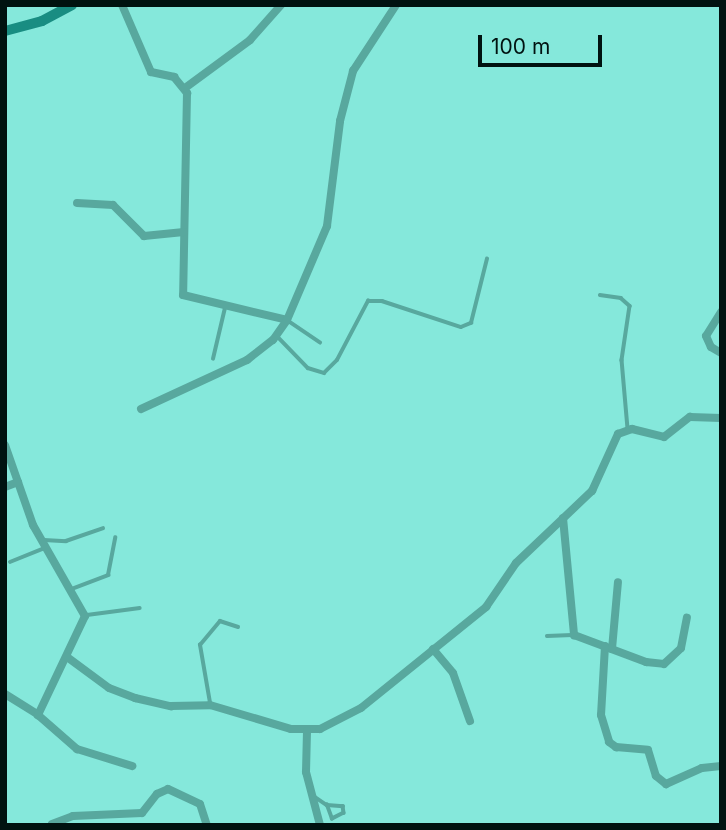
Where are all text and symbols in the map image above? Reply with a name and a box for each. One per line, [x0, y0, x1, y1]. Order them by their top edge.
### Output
scale bar [481, 21, 605, 65]
text: 100 m [491, 34, 550, 59]

